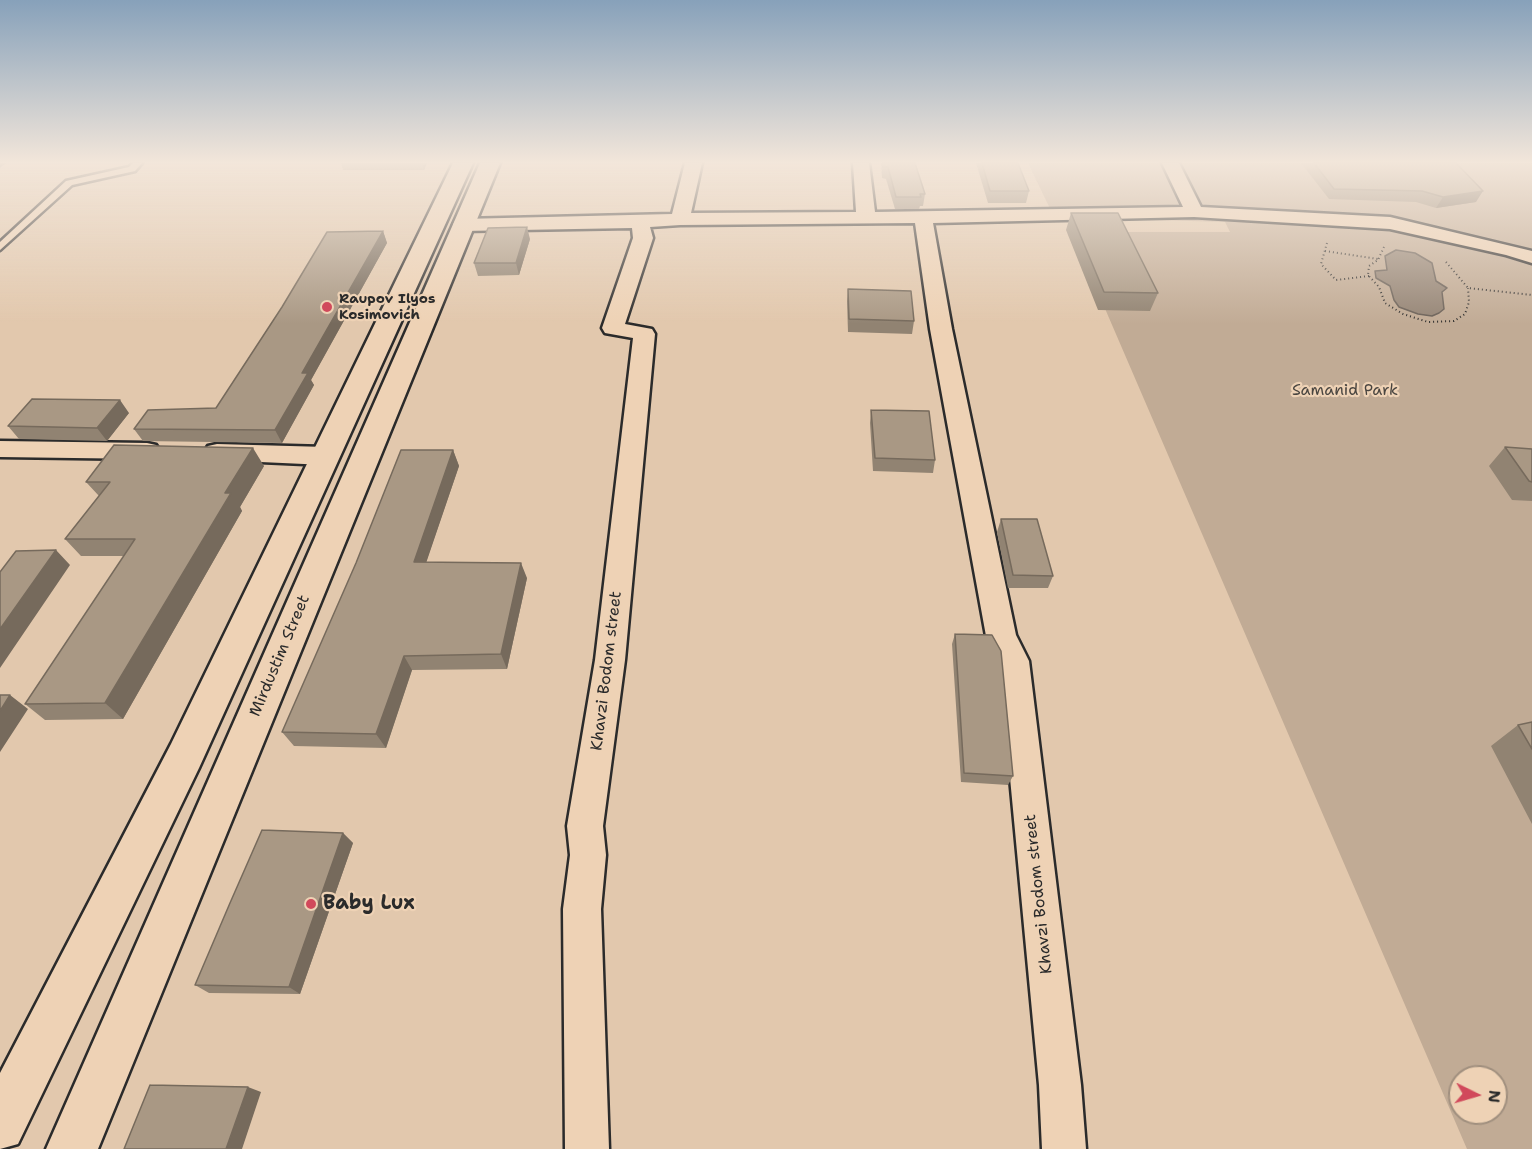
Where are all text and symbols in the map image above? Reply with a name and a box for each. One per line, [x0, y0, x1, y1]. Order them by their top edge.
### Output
place label: Raupov Ilyos Kosimovich [339, 291, 435, 324]
marker: Raupov Ilyos Kosimovich [320, 300, 334, 314]
park label: Samanid Park [1292, 381, 1398, 401]
street label: Khavzi Bodom street [588, 590, 626, 752]
street label: Mirdustim Street [246, 592, 314, 720]
street label: Khavzi Bodom street [1021, 813, 1057, 975]
place label: Baby Lux [323, 892, 415, 916]
marker: Baby Lux [304, 897, 318, 911]
north arrow [1448, 1065, 1508, 1125]
text: N [1483, 1089, 1505, 1104]

